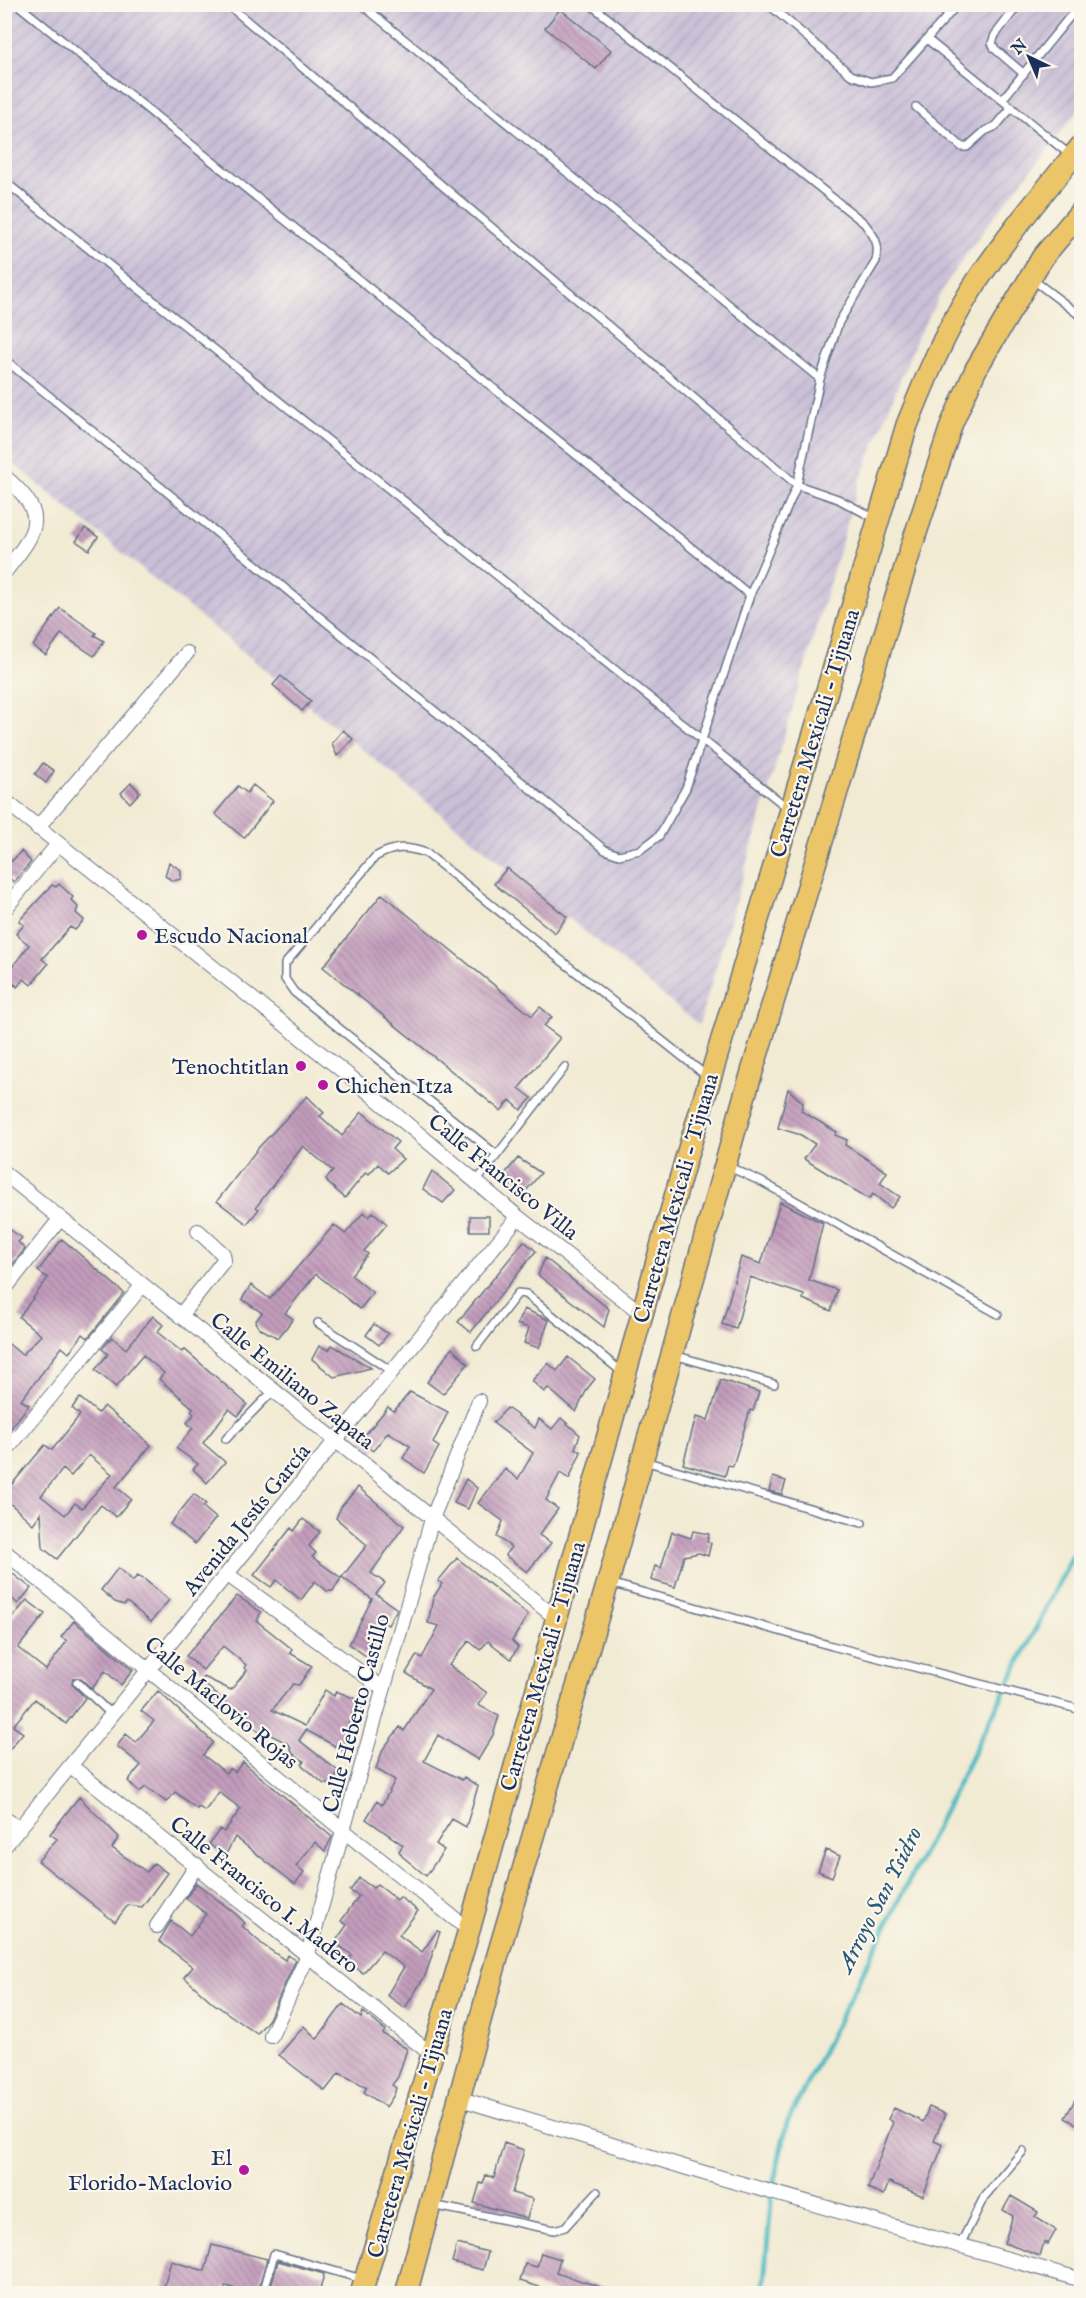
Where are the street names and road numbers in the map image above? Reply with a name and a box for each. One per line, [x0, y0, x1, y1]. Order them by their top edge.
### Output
street label: Carretera Mexicali - Tijuana [765, 605, 867, 861]
street label: Carretera Mexicali - Tijuana [628, 1070, 726, 1327]
street label: Calle Francisco Villa [422, 1108, 584, 1247]
street label: Calle Emiliano Zapata [204, 1307, 380, 1457]
street label: Avenida Jesús García [177, 1438, 318, 1603]
street label: Carretera Mexicali - Tijuana [495, 1538, 593, 1795]
street label: Calle Heberto Castillo [317, 1611, 397, 1816]
street label: Calle Maclovio Rojas [138, 1631, 303, 1776]
street label: Calle Francisco I. Madero [164, 1811, 364, 1981]
street label: Carretera Mexicali - Tijuana [362, 2005, 460, 2262]

